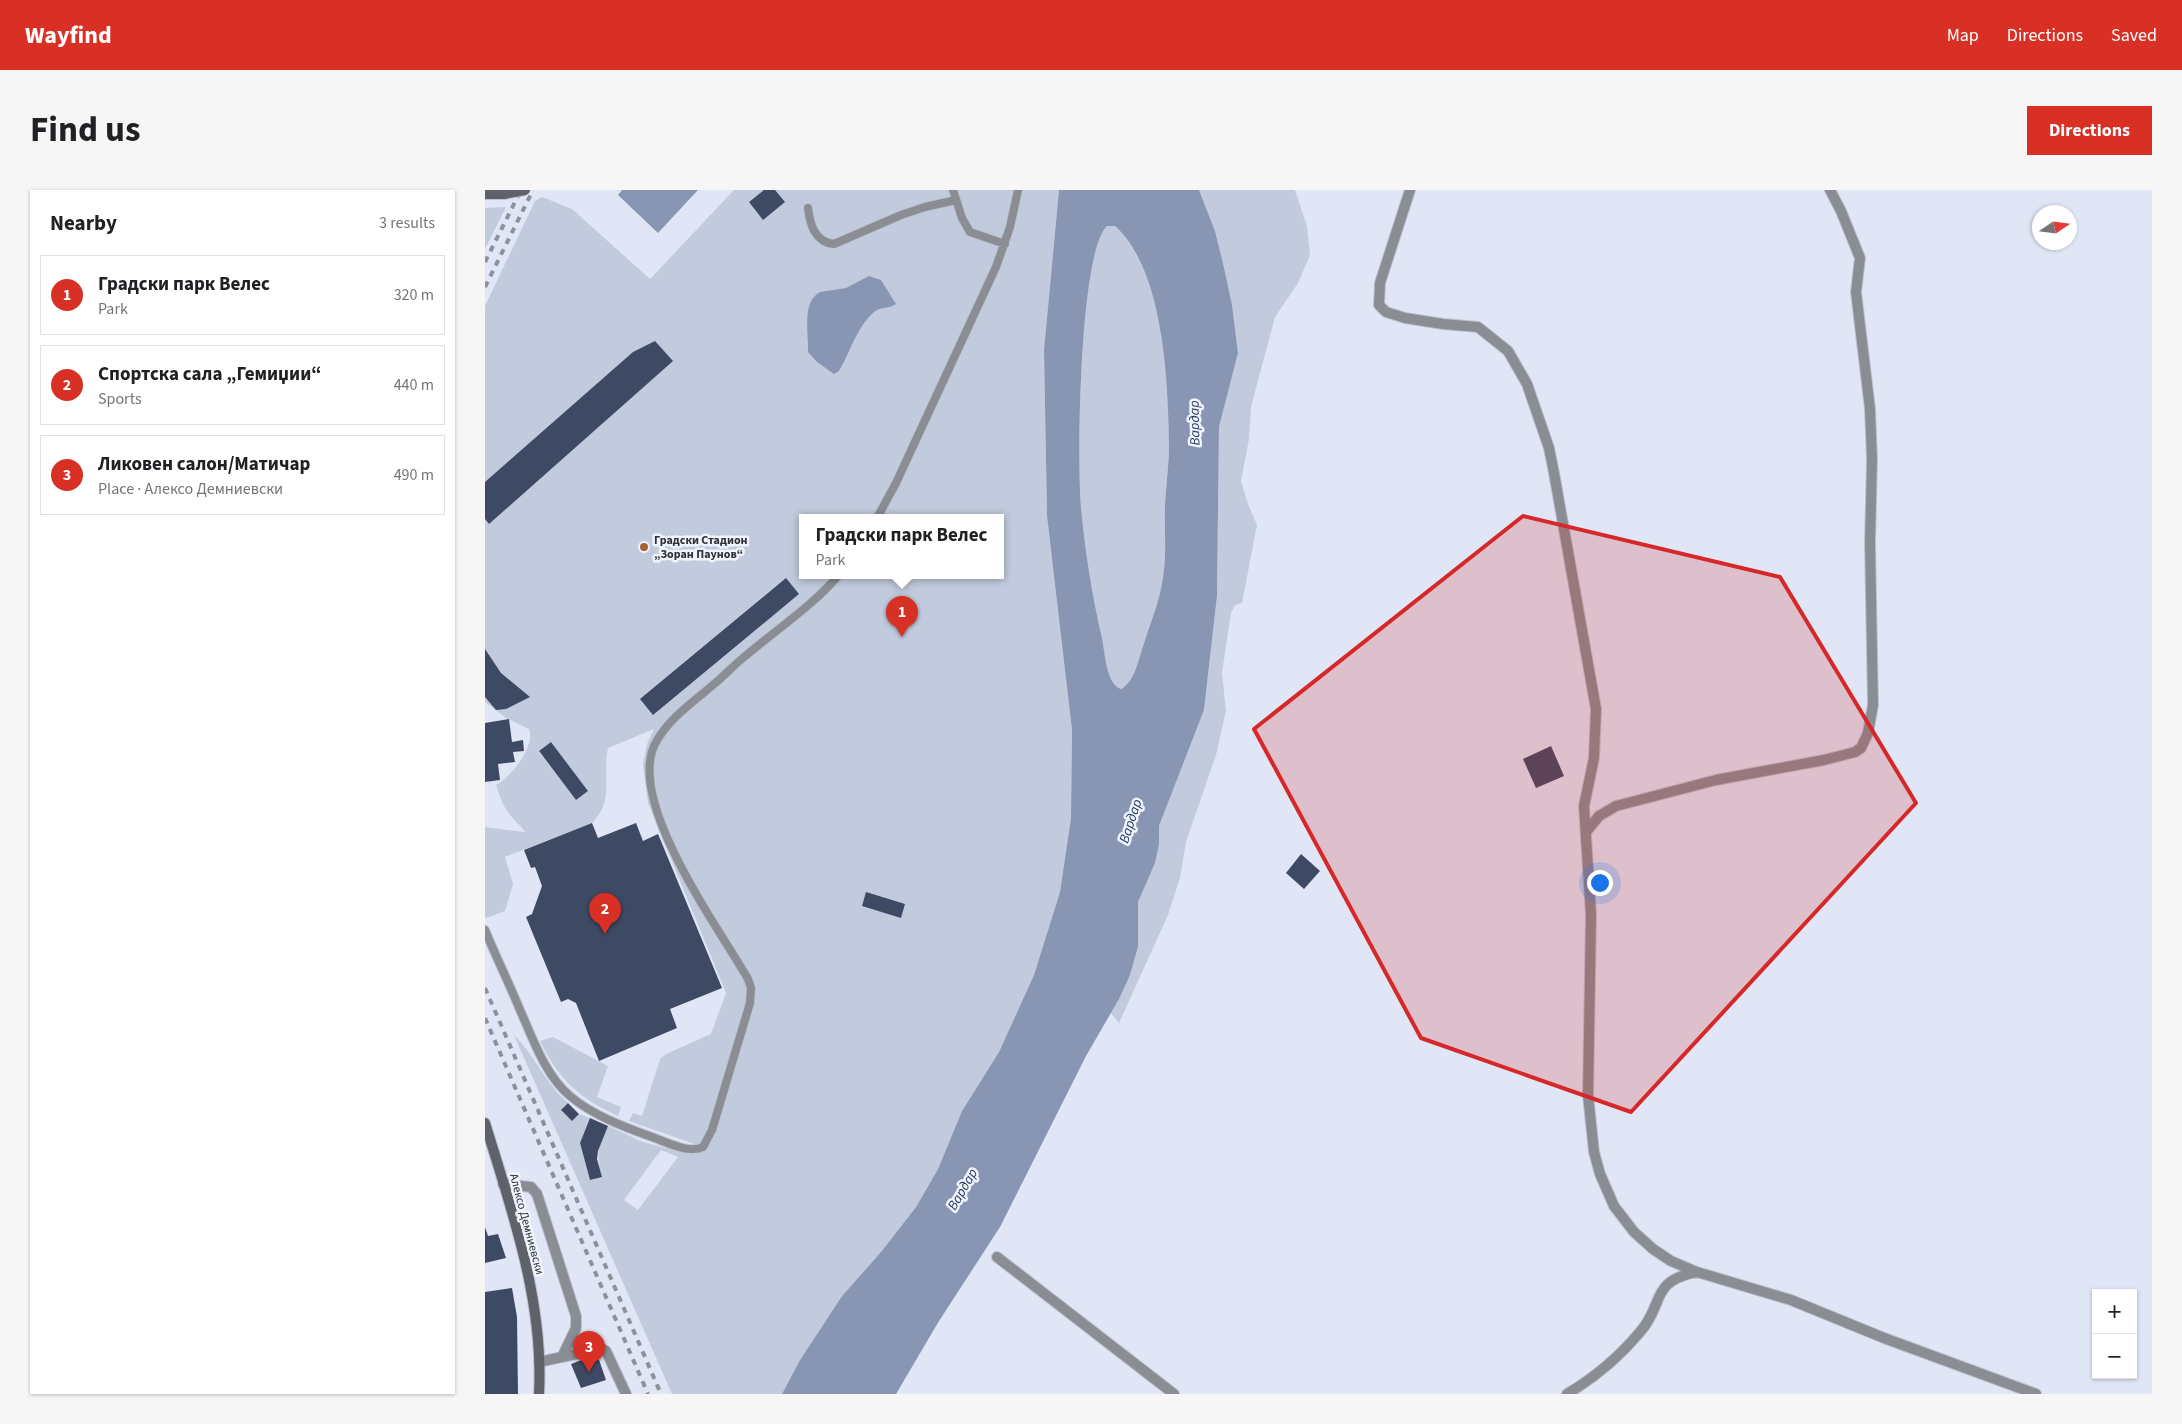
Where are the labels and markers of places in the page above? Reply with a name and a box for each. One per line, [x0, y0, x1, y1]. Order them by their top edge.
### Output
place label: Градски Стадион „Зоран Паунов“ [654, 532, 748, 563]
marker: Градски Стадион „Зоран Паунов“ [638, 541, 650, 553]
pin: 1 [886, 596, 918, 637]
pin: 2 [589, 893, 621, 934]
pin: 3 [573, 1331, 605, 1372]

